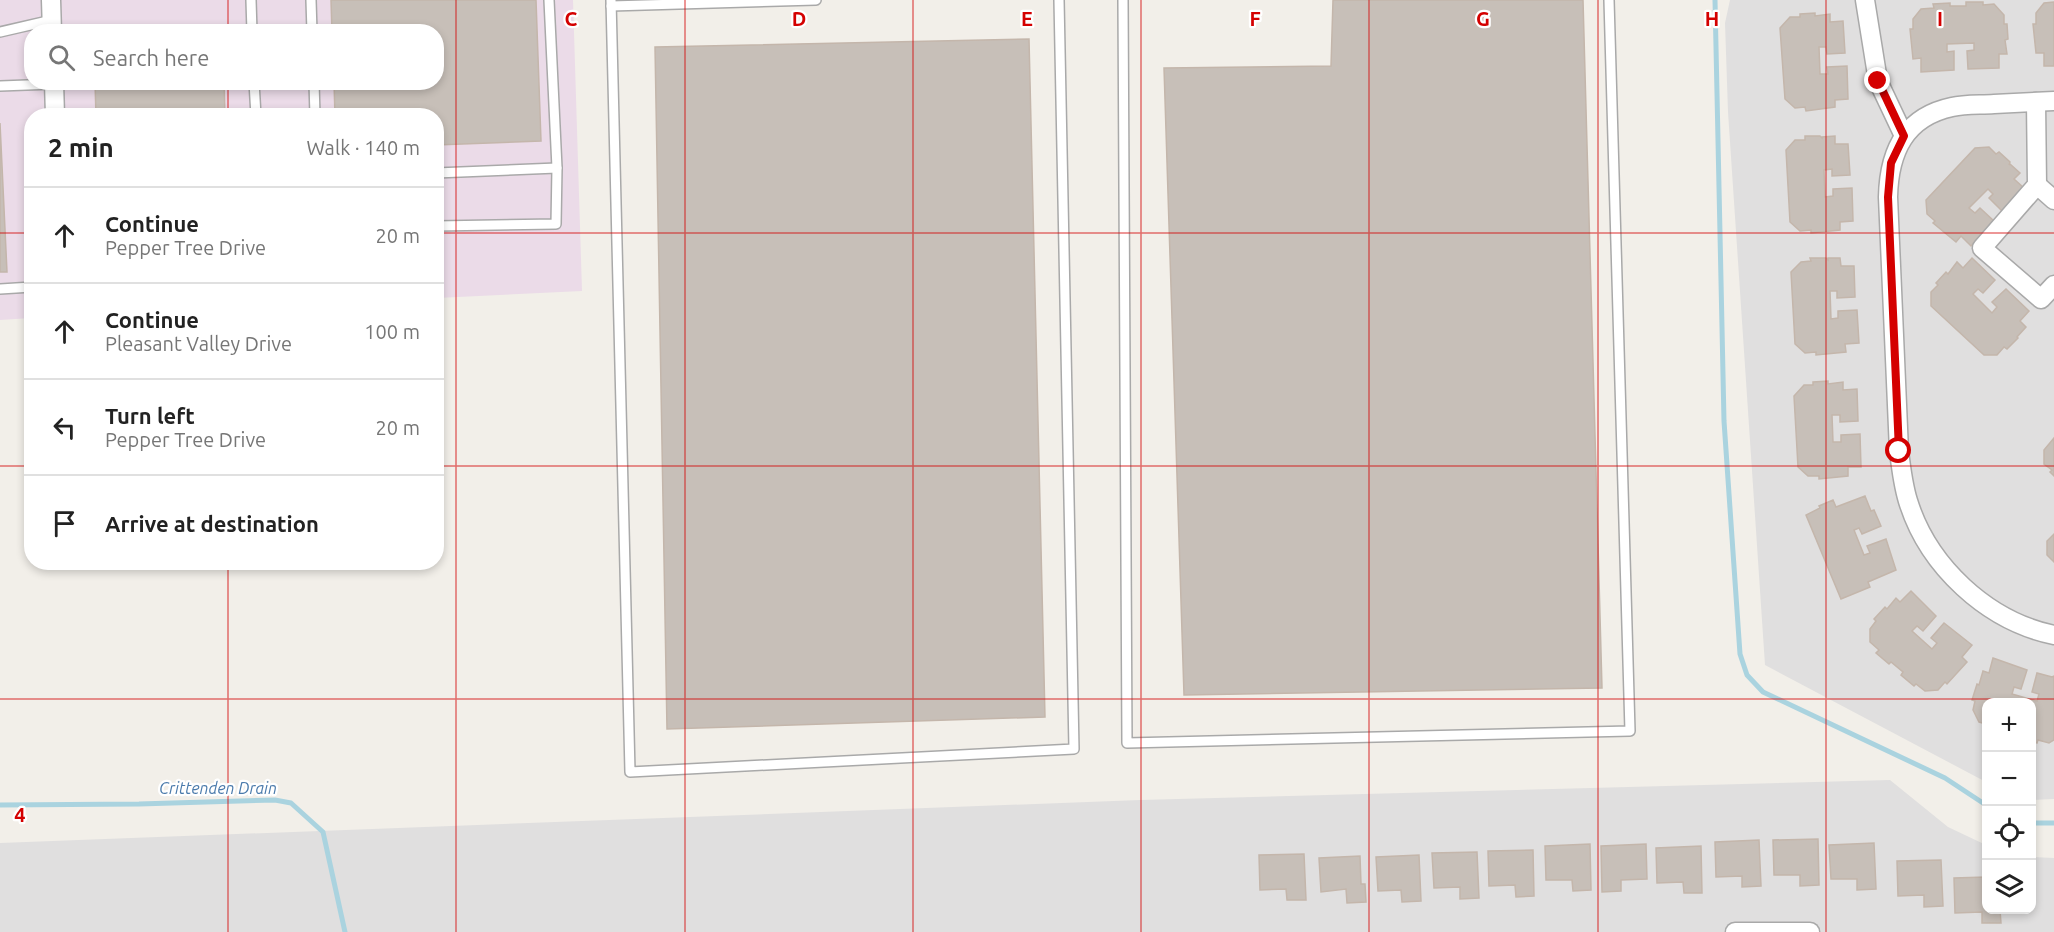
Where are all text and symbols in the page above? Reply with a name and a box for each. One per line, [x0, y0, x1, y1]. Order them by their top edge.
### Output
text: C [565, 7, 578, 30]
text: D [792, 7, 806, 30]
text: E [1021, 7, 1033, 30]
text: F [1249, 7, 1261, 30]
text: G [1476, 7, 1490, 30]
text: H [1705, 7, 1719, 30]
text: I [1937, 7, 1943, 30]
search box [24, 24, 444, 90]
icon: search [45, 41, 78, 74]
text: Search here [93, 45, 209, 70]
route end [1864, 67, 1890, 93]
text: 2 min [48, 133, 114, 162]
text: Walk · 140 m [307, 136, 420, 159]
text: Continue [105, 211, 199, 236]
icon: ahead [48, 219, 81, 252]
text: 20 m [376, 224, 420, 247]
text: Pepper Tree Drive [105, 236, 266, 259]
text: Continue [105, 307, 199, 332]
icon: ahead [48, 315, 81, 348]
text: 100 m [364, 320, 420, 343]
text: Pleasant Valley Drive [105, 332, 292, 355]
text: Turn left [105, 403, 195, 428]
icon: left [48, 411, 81, 444]
text: 20 m [376, 416, 420, 439]
text: Pepper Tree Drive [105, 428, 266, 451]
route start [1885, 437, 1911, 463]
icon: arrive [48, 507, 81, 540]
text: Arrive at destination [105, 511, 319, 536]
map controls [1982, 698, 2036, 914]
button: + [1982, 698, 2036, 752]
button: − [1982, 752, 2036, 806]
water label: Crittenden Drain [159, 779, 277, 797]
text: 4 [14, 803, 26, 826]
button: locate [1982, 806, 2036, 860]
button: layers [1982, 860, 2036, 914]

